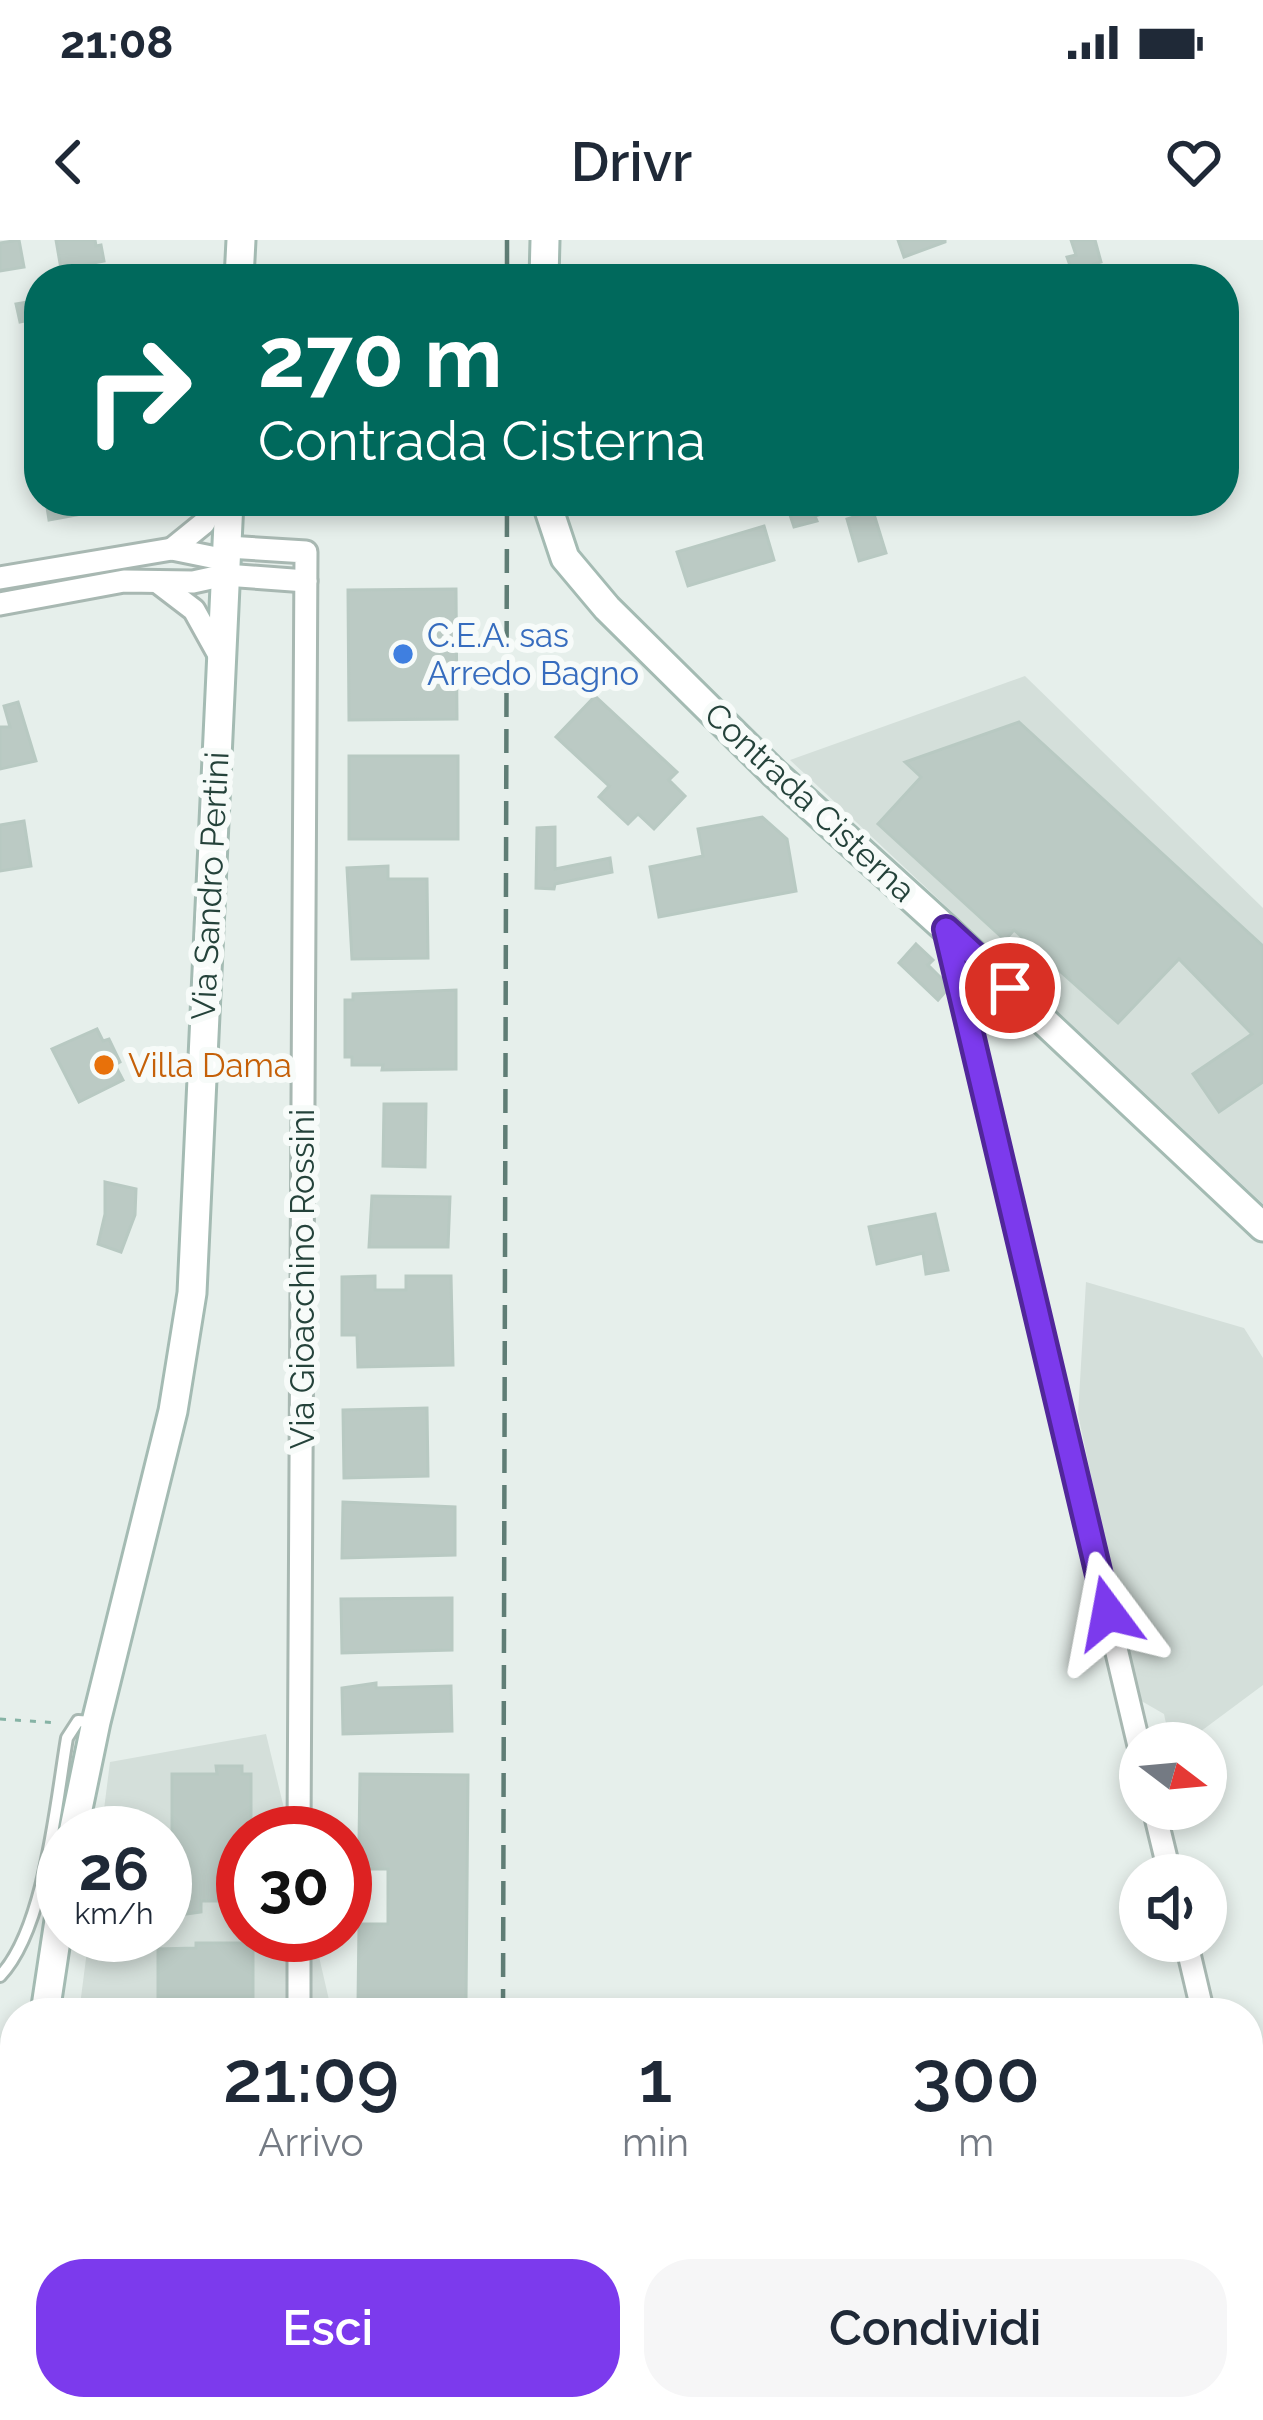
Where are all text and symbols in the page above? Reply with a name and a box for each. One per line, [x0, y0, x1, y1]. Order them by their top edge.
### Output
text: 21:08 [60, 16, 174, 69]
icon: back [36, 129, 102, 195]
icon: heart [1161, 129, 1227, 195]
text: Drivr [571, 130, 692, 194]
text: 270 m [258, 308, 502, 407]
icon: right [60, 312, 216, 468]
text: Contrada Cisterna [258, 409, 706, 473]
place label: C.E.A. sas Arredo Bagno [427, 616, 639, 693]
marker: C.E.A. sas Arredo Bagno [390, 641, 416, 667]
street label: Contrada Cisterna [697, 694, 923, 910]
street label: Via Sandro Pertini [183, 751, 237, 1021]
pin [959, 937, 1061, 1039]
icon: arrive [977, 955, 1043, 1021]
place label: Villa Dama [128, 1046, 292, 1085]
marker: Villa Dama [91, 1052, 117, 1078]
street label: Via Gioacchino Rossini [283, 1109, 322, 1449]
position arrow [1045, 1550, 1171, 1676]
north arrow [1119, 1722, 1227, 1830]
map controls [1119, 1722, 1227, 1962]
speed limit sign: 30 [216, 1806, 372, 1962]
text: 26 [79, 1834, 149, 1904]
button: sound [1119, 1854, 1227, 1962]
text: km/h [74, 1896, 154, 1931]
text: 21:09 [223, 2034, 399, 2119]
text: 1 [639, 2034, 673, 2119]
text: 300 [912, 2034, 1040, 2119]
text: Arrivo [258, 2119, 364, 2165]
text: min [622, 2119, 689, 2165]
text: m [958, 2119, 994, 2165]
button: Esci [36, 2259, 620, 2397]
button: Condividi [644, 2259, 1227, 2397]

